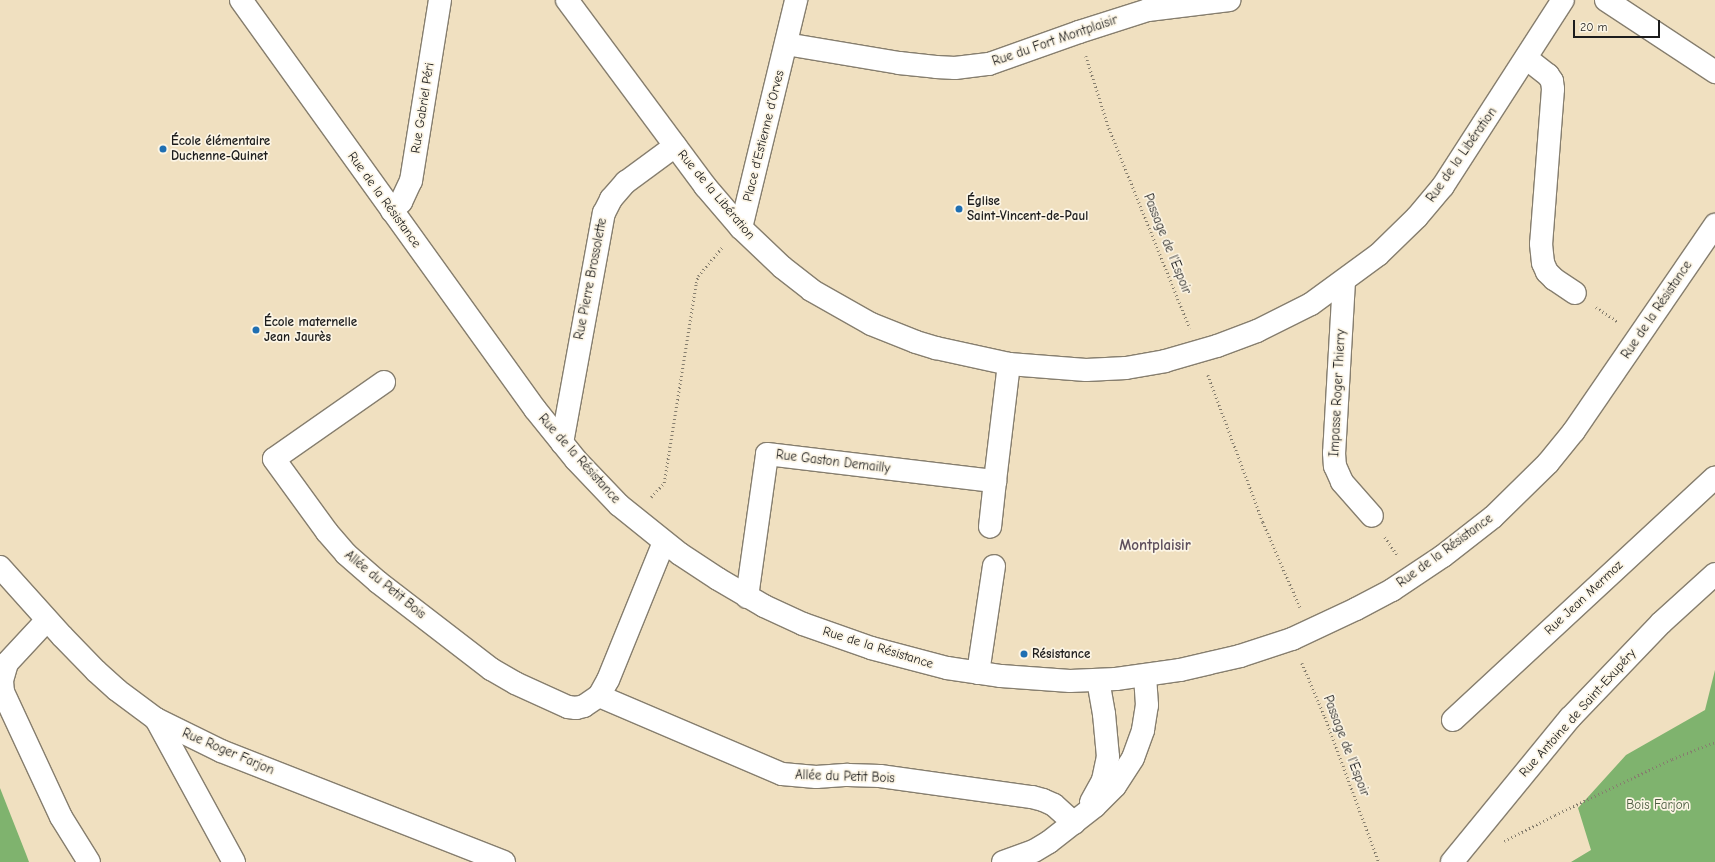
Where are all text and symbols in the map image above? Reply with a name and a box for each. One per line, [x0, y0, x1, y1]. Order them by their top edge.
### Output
street label: Rue du Fort Montplaisir [990, 12, 1120, 70]
scale bar [1575, 12, 1662, 38]
text: 20 m [1580, 20, 1608, 34]
street label: Rue Gabriel Péri [408, 62, 438, 154]
street label: Place d’Estienne d’Orves [740, 69, 788, 203]
street label: Rue de la Libération [1423, 105, 1501, 205]
place label: École élémentaire Duchenne-Quinet [171, 134, 270, 165]
marker: École élémentaire Duchenne-Quinet [158, 144, 168, 154]
street label: Rue de la Libération [674, 147, 758, 243]
street label: Rue de la Résistance [344, 149, 424, 251]
street label: Passage de l'Espoir [1140, 191, 1194, 297]
place label: Église Saint-Vincent-de-Paul [967, 194, 1088, 225]
marker: Église Saint-Vincent-de-Paul [954, 204, 964, 214]
street label: Rue Pierre Brossolette [572, 217, 610, 341]
street label: Rue de la Résistance [1618, 258, 1696, 362]
place label: École maternelle Jean Jaurès [264, 315, 357, 346]
marker: École maternelle Jean Jaurès [251, 325, 261, 335]
street label: Impasse Roger Thierry [1327, 329, 1349, 457]
street label: Rue de la Résistance [535, 411, 623, 507]
street label: Rue Gaston Demailly [775, 447, 891, 477]
street label: Rue de la Résistance [1394, 511, 1496, 591]
district label: Montplaisir [1119, 537, 1191, 555]
street label: Allée du Petit Bois [341, 548, 429, 622]
street label: Rue Jean Mermoz [1542, 558, 1626, 638]
street label: Rue de la Résistance [821, 624, 935, 672]
place label: Résistance [1032, 646, 1090, 662]
street label: Rue Antoine de Saint-Exupéry [1516, 646, 1640, 780]
marker: Résistance [1019, 649, 1029, 659]
street label: Passage de l'Espoir [1320, 693, 1372, 799]
street label: Rue Roger Farjon [180, 726, 276, 778]
street label: Allée du Petit Bois [795, 767, 895, 787]
park label: Bois Farjon [1626, 797, 1690, 813]

